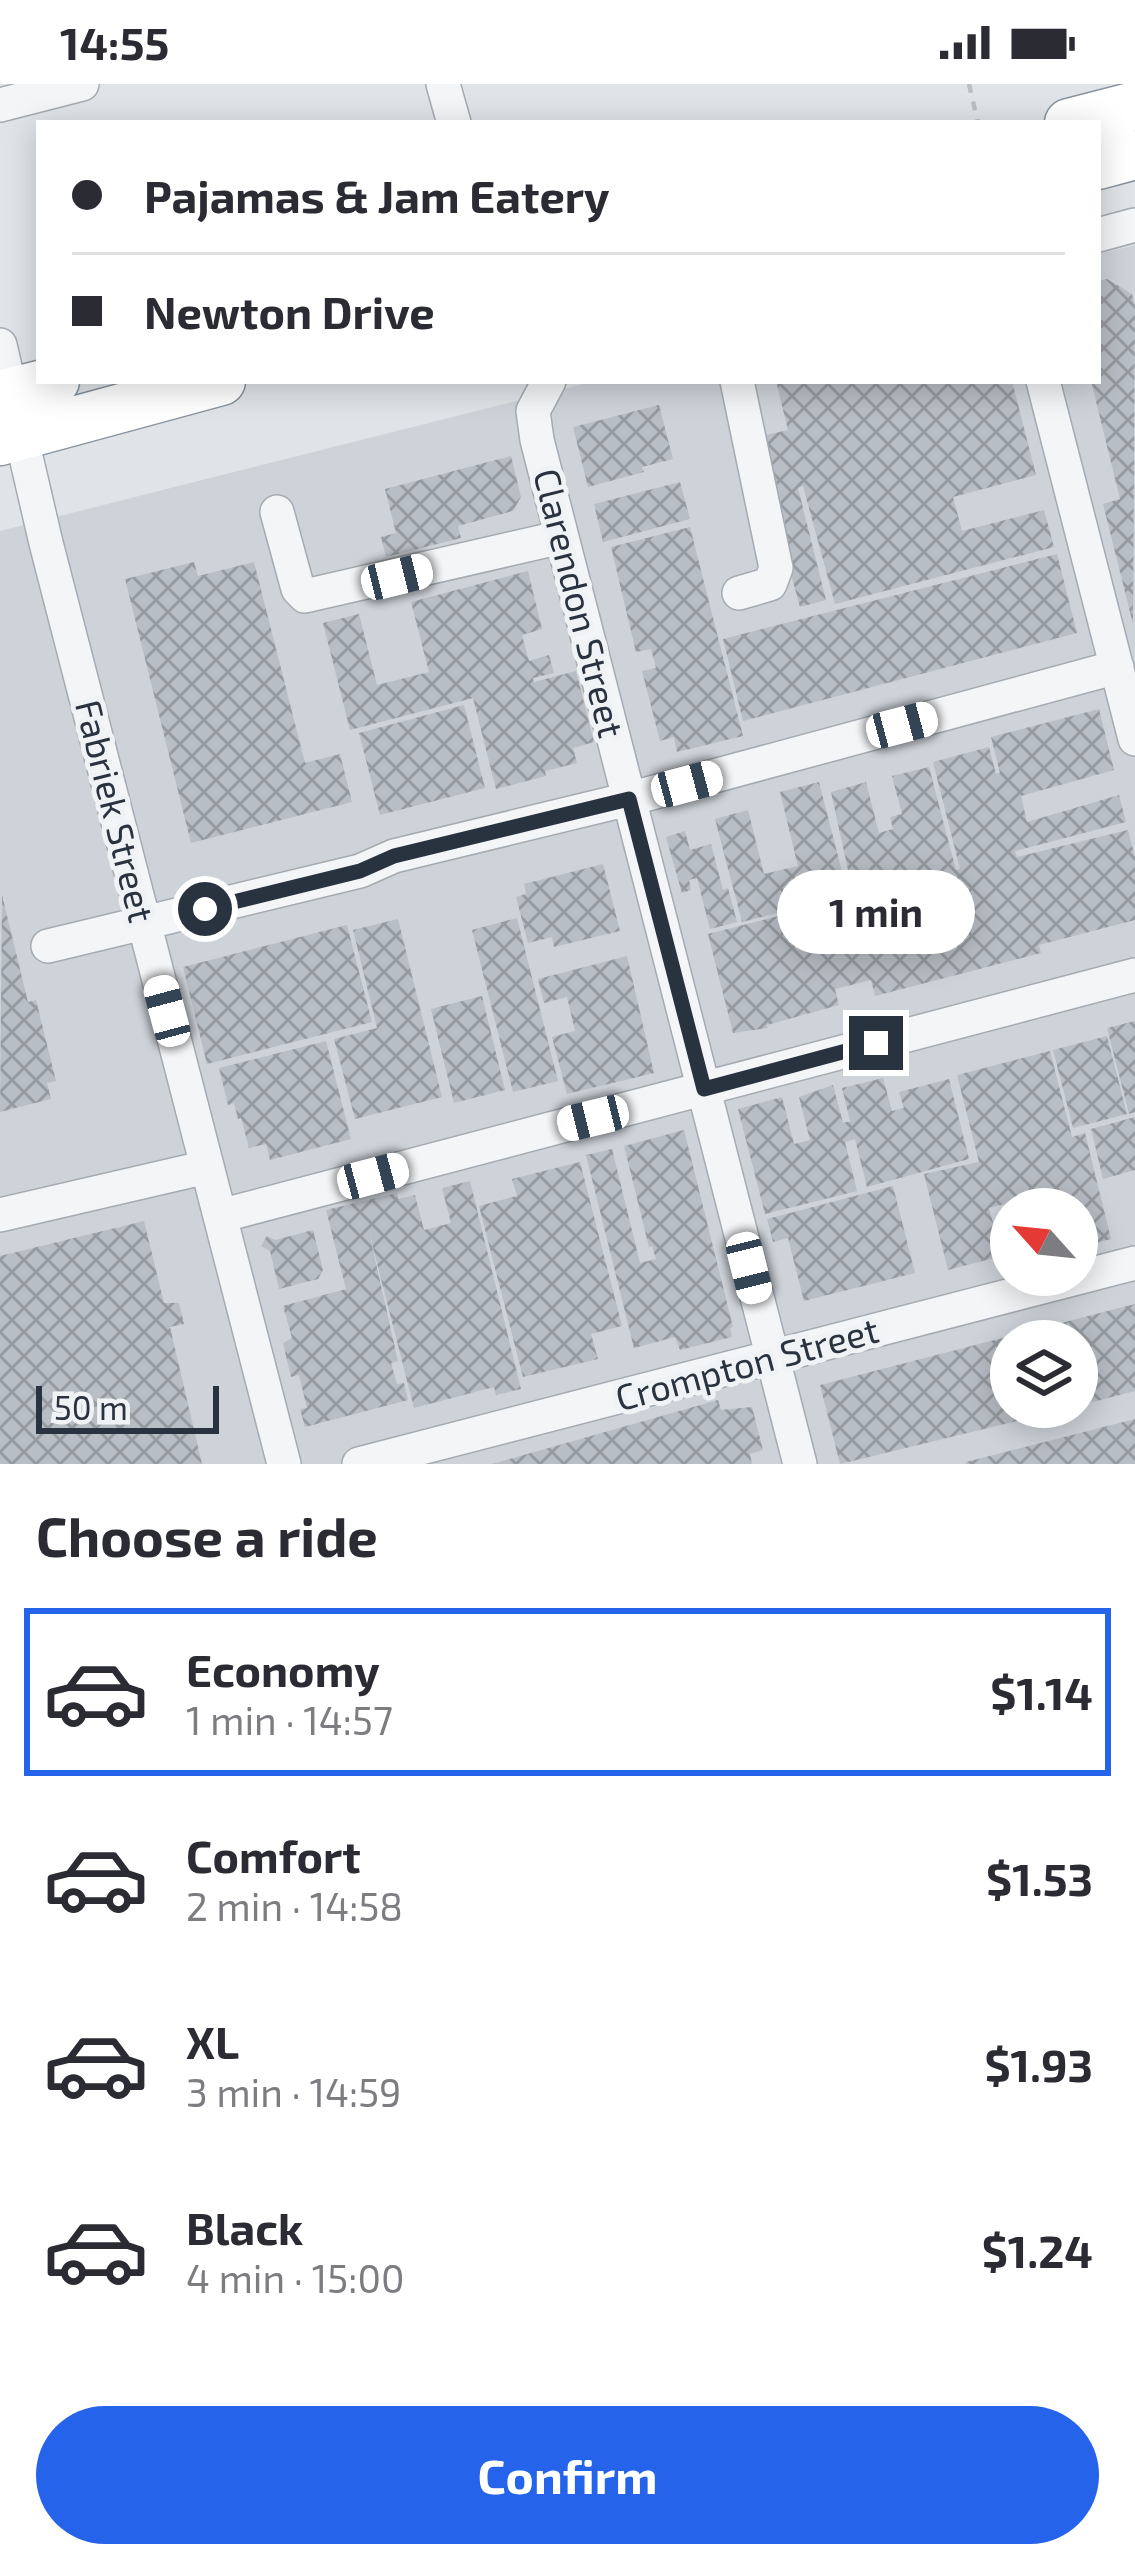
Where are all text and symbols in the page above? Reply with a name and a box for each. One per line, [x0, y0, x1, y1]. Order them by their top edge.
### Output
text: 14:55 [60, 15, 169, 69]
text: Pajamas & Jam Eatery [144, 168, 610, 222]
text: Newton Drive [144, 284, 435, 338]
street label: Clarendon Street [526, 464, 635, 741]
car [358, 551, 436, 603]
street label: Fabriek Street [68, 695, 165, 926]
car [863, 698, 941, 752]
car [648, 757, 726, 811]
callout: 1 min [777, 869, 975, 953]
route start [178, 882, 232, 936]
text: 1 min [829, 888, 923, 935]
car [140, 972, 194, 1050]
route end [849, 1016, 903, 1070]
car [554, 1092, 632, 1144]
car [334, 1149, 412, 1203]
north arrow [990, 1188, 1098, 1296]
map controls [990, 1188, 1098, 1428]
car [723, 1229, 775, 1307]
street label: Crompton Street [610, 1307, 883, 1418]
button: layers [990, 1320, 1098, 1428]
scale bar [36, 1380, 219, 1433]
text: 50 m [54, 1387, 128, 1427]
text: Choose a ride [36, 1503, 378, 1568]
icon: car [42, 1638, 150, 1746]
text: Economy [186, 1642, 380, 1696]
text: $1.14 [990, 1665, 1093, 1719]
text: 1 min · 14:57 [186, 1696, 393, 1743]
icon: car [42, 1824, 150, 1932]
text: Comfort [186, 1828, 361, 1882]
text: $1.53 [986, 1851, 1093, 1905]
text: 2 min · 14:58 [186, 1882, 403, 1929]
icon: car [42, 2010, 150, 2118]
text: XL [186, 2014, 239, 2068]
text: $1.93 [984, 2037, 1093, 2091]
text: 3 min · 14:59 [186, 2068, 401, 2115]
icon: car [42, 2196, 150, 2304]
text: Black [186, 2200, 303, 2254]
text: $1.24 [982, 2223, 1093, 2277]
text: 4 min · 15:00 [186, 2254, 404, 2301]
button: Confirm [36, 2406, 1099, 2544]

